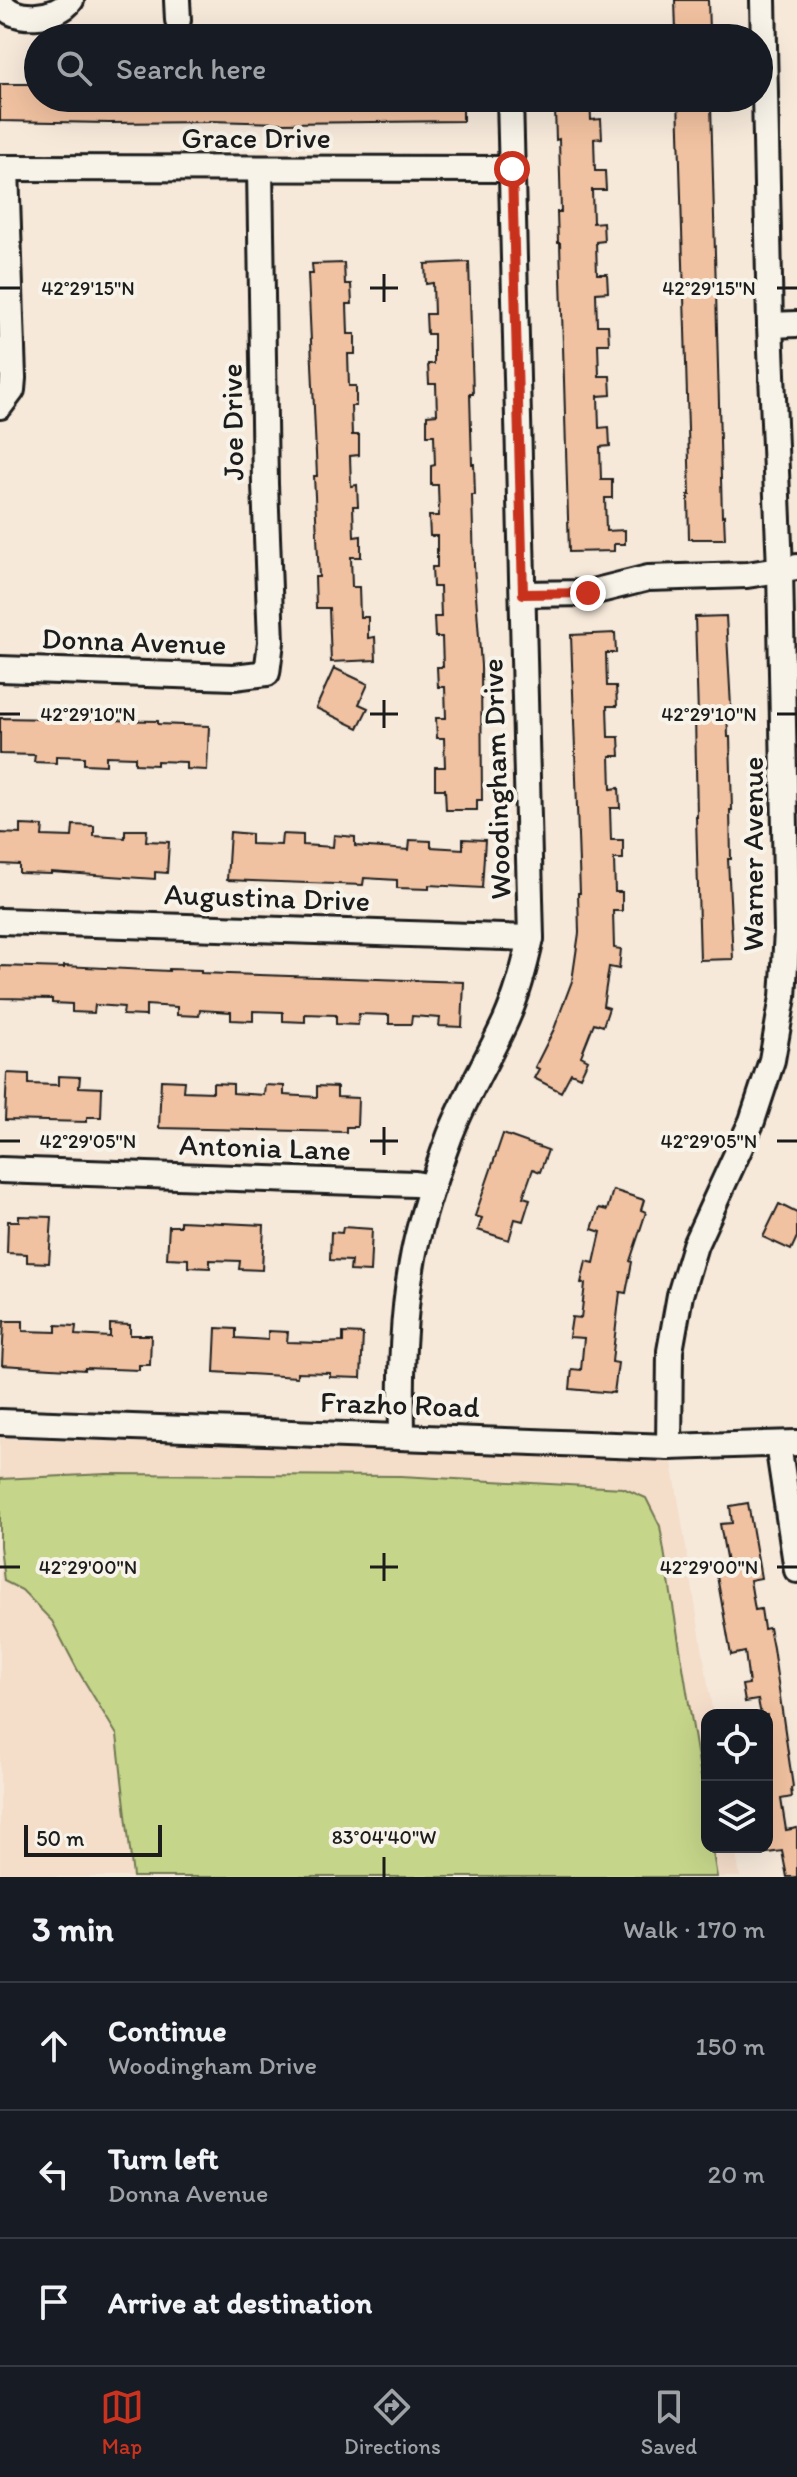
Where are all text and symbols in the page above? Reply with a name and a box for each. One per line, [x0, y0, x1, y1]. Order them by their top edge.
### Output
search box [24, 24, 773, 112]
icon: search [52, 46, 96, 90]
text: Search here [116, 50, 266, 87]
street label: Grace Drive [181, 119, 331, 156]
route start [494, 151, 530, 187]
text: 42°29'15"N [41, 276, 135, 300]
text: 42°29'15"N [662, 276, 756, 300]
street label: Joe Drive [212, 363, 252, 481]
route end [570, 575, 606, 611]
street label: Donna Avenue [41, 619, 227, 663]
street label: Woodingham Drive [473, 658, 519, 900]
text: 42°29'10"N [40, 702, 136, 726]
text: 42°29'10"N [661, 702, 757, 726]
street label: Warner Avenue [734, 757, 771, 951]
street label: Augustina Drive [163, 875, 371, 919]
street label: Antonia Lane [179, 1126, 351, 1168]
text: 42°29'05"N [40, 1129, 136, 1153]
text: 42°29'05"N [661, 1129, 757, 1153]
street label: Frazho Road [319, 1383, 481, 1425]
text: 42°29'00"N [39, 1555, 137, 1579]
text: 42°29'00"N [660, 1555, 758, 1579]
map controls [701, 1709, 773, 1853]
button: locate [701, 1709, 773, 1781]
button: layers [701, 1781, 773, 1853]
scale bar [24, 1821, 162, 1857]
text: 50 m [36, 1825, 85, 1852]
text: 83°04'40"W [332, 1825, 436, 1849]
text: 3 min [32, 1909, 114, 1950]
text: Walk · 170 m [623, 1913, 765, 1945]
text: Continue [108, 2012, 227, 2049]
icon: ahead [32, 2024, 76, 2068]
text: 150 m [696, 2030, 765, 2062]
text: Woodingham Drive [108, 2049, 317, 2081]
text: Turn left [108, 2140, 219, 2177]
icon: left [32, 2152, 76, 2196]
text: 20 m [708, 2158, 765, 2190]
text: Donna Avenue [108, 2177, 268, 2209]
icon: arrive [32, 2280, 76, 2324]
text: Arrive at destination [108, 2284, 372, 2321]
tab: Map [100, 2385, 144, 2460]
tab: Directions [344, 2385, 441, 2460]
tab: Saved [641, 2385, 697, 2460]

